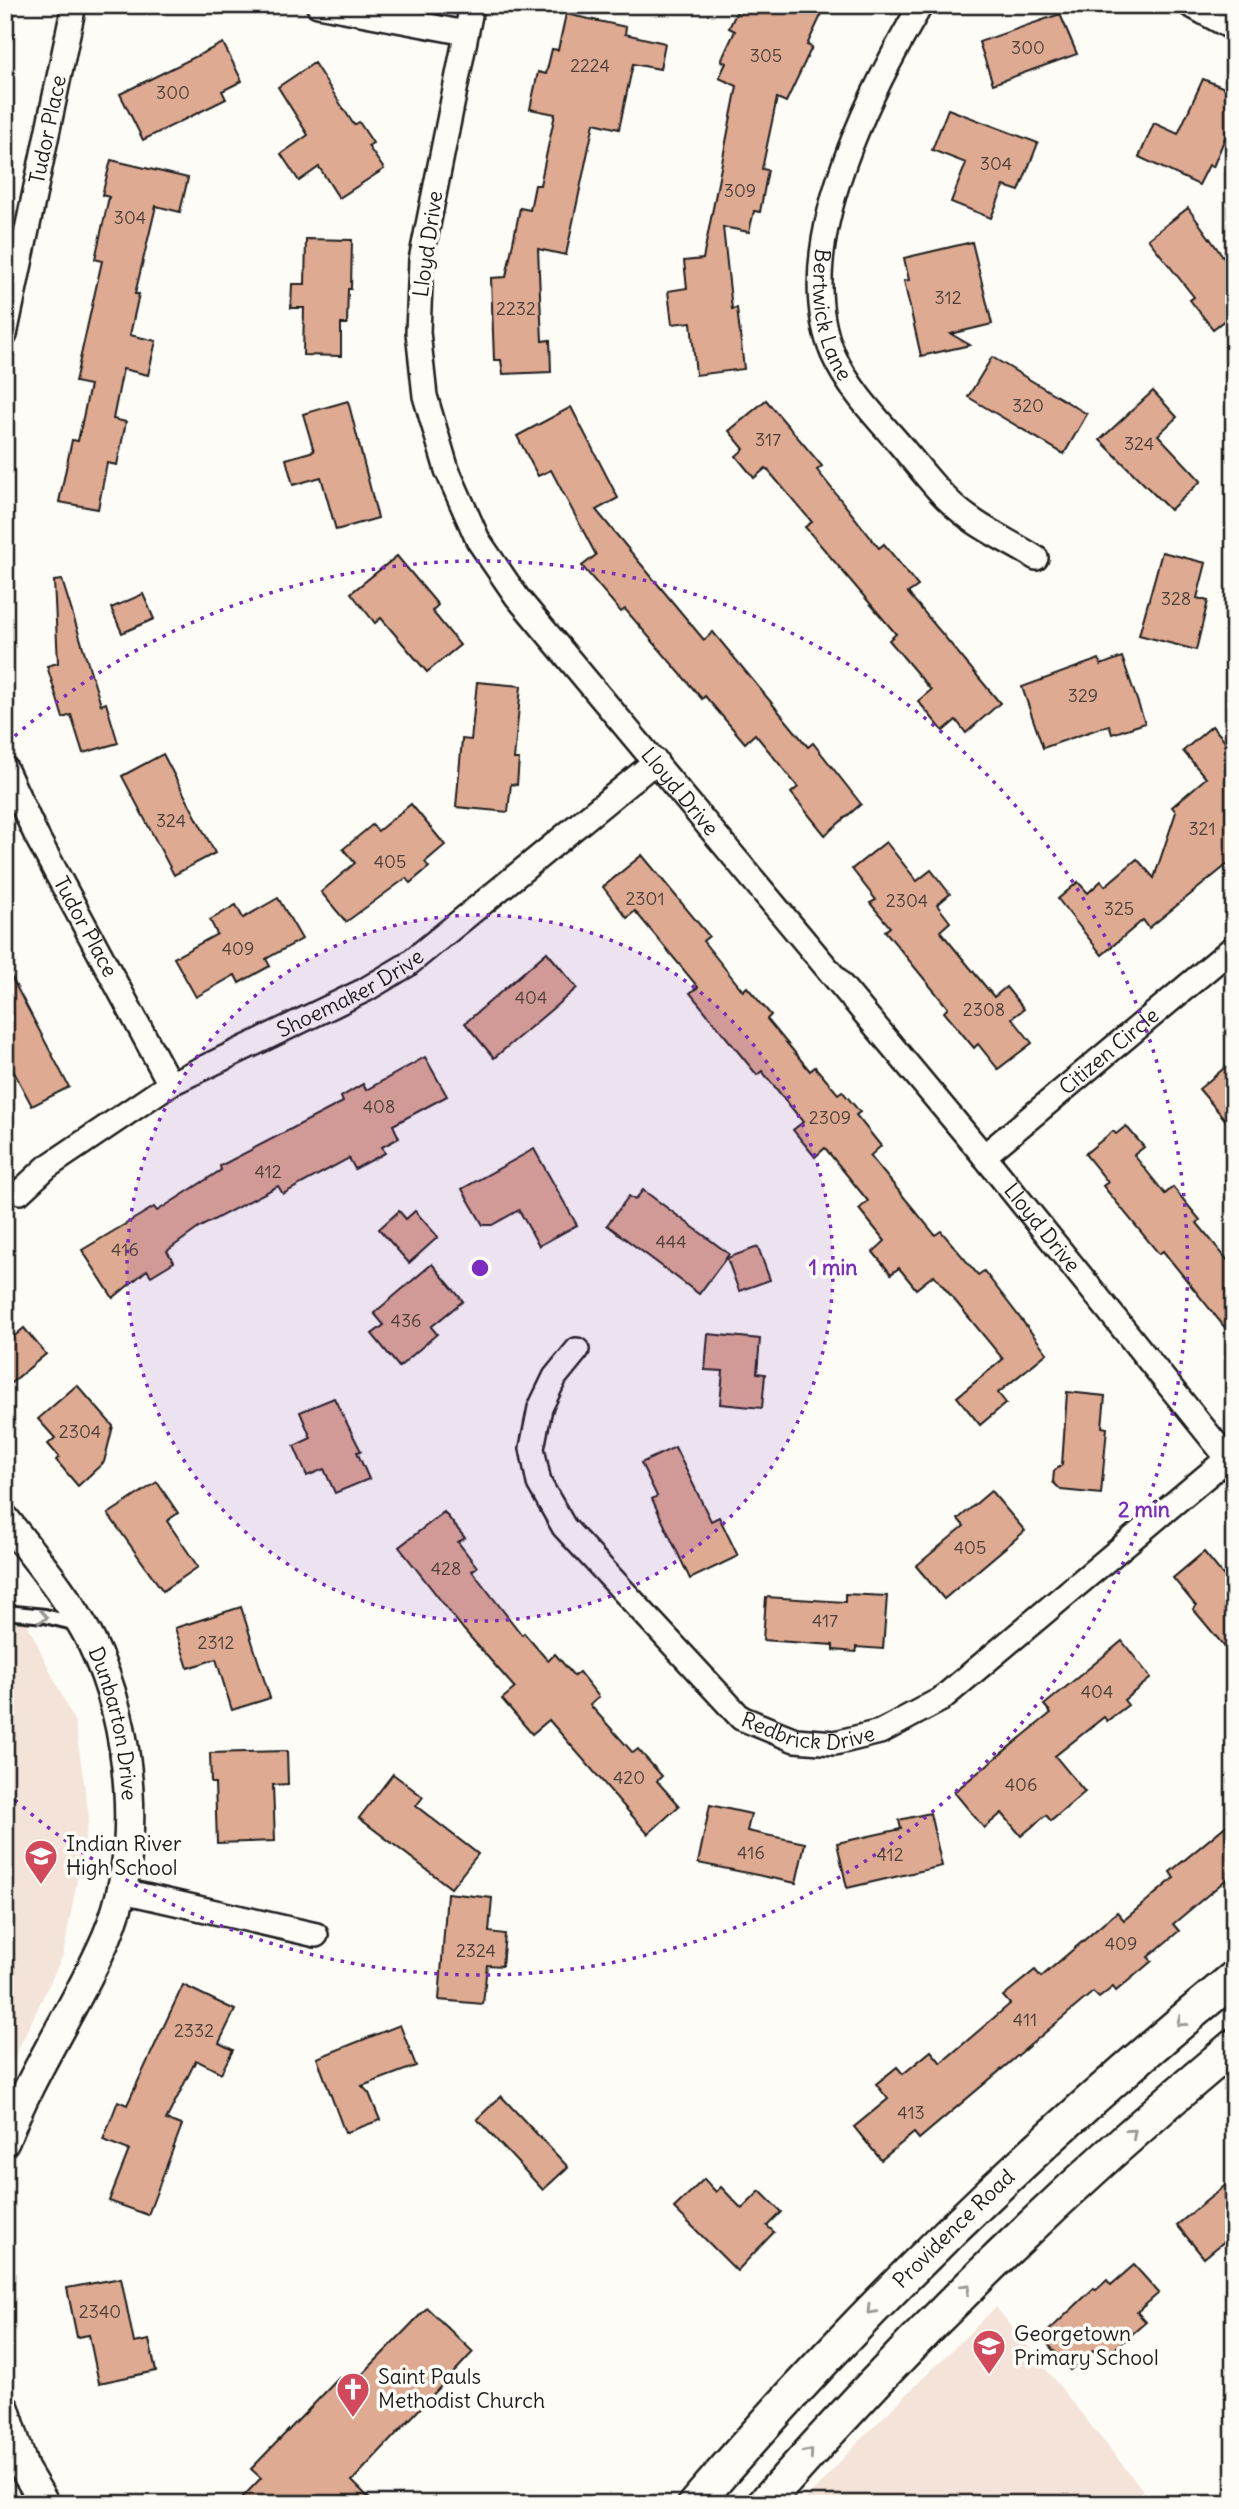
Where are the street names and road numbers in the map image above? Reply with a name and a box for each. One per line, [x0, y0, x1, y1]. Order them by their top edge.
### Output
street label: Tudor Place [23, 73, 72, 186]
street label: Lloyd Drive [407, 189, 448, 299]
street label: Bertwick Lane [807, 247, 858, 386]
street label: Lloyd Drive [635, 742, 725, 841]
street label: Tudor Place [48, 872, 124, 981]
street label: Shoemaker Drive [273, 943, 429, 1043]
street label: Citizen Circle [1053, 1002, 1164, 1101]
street label: Lloyd Drive [998, 1177, 1086, 1278]
street label: Dunbarton Drive [82, 1643, 143, 1801]
street label: Redbrick Drive [737, 1706, 878, 1756]
street label: Providence Road [887, 2163, 1020, 2294]

